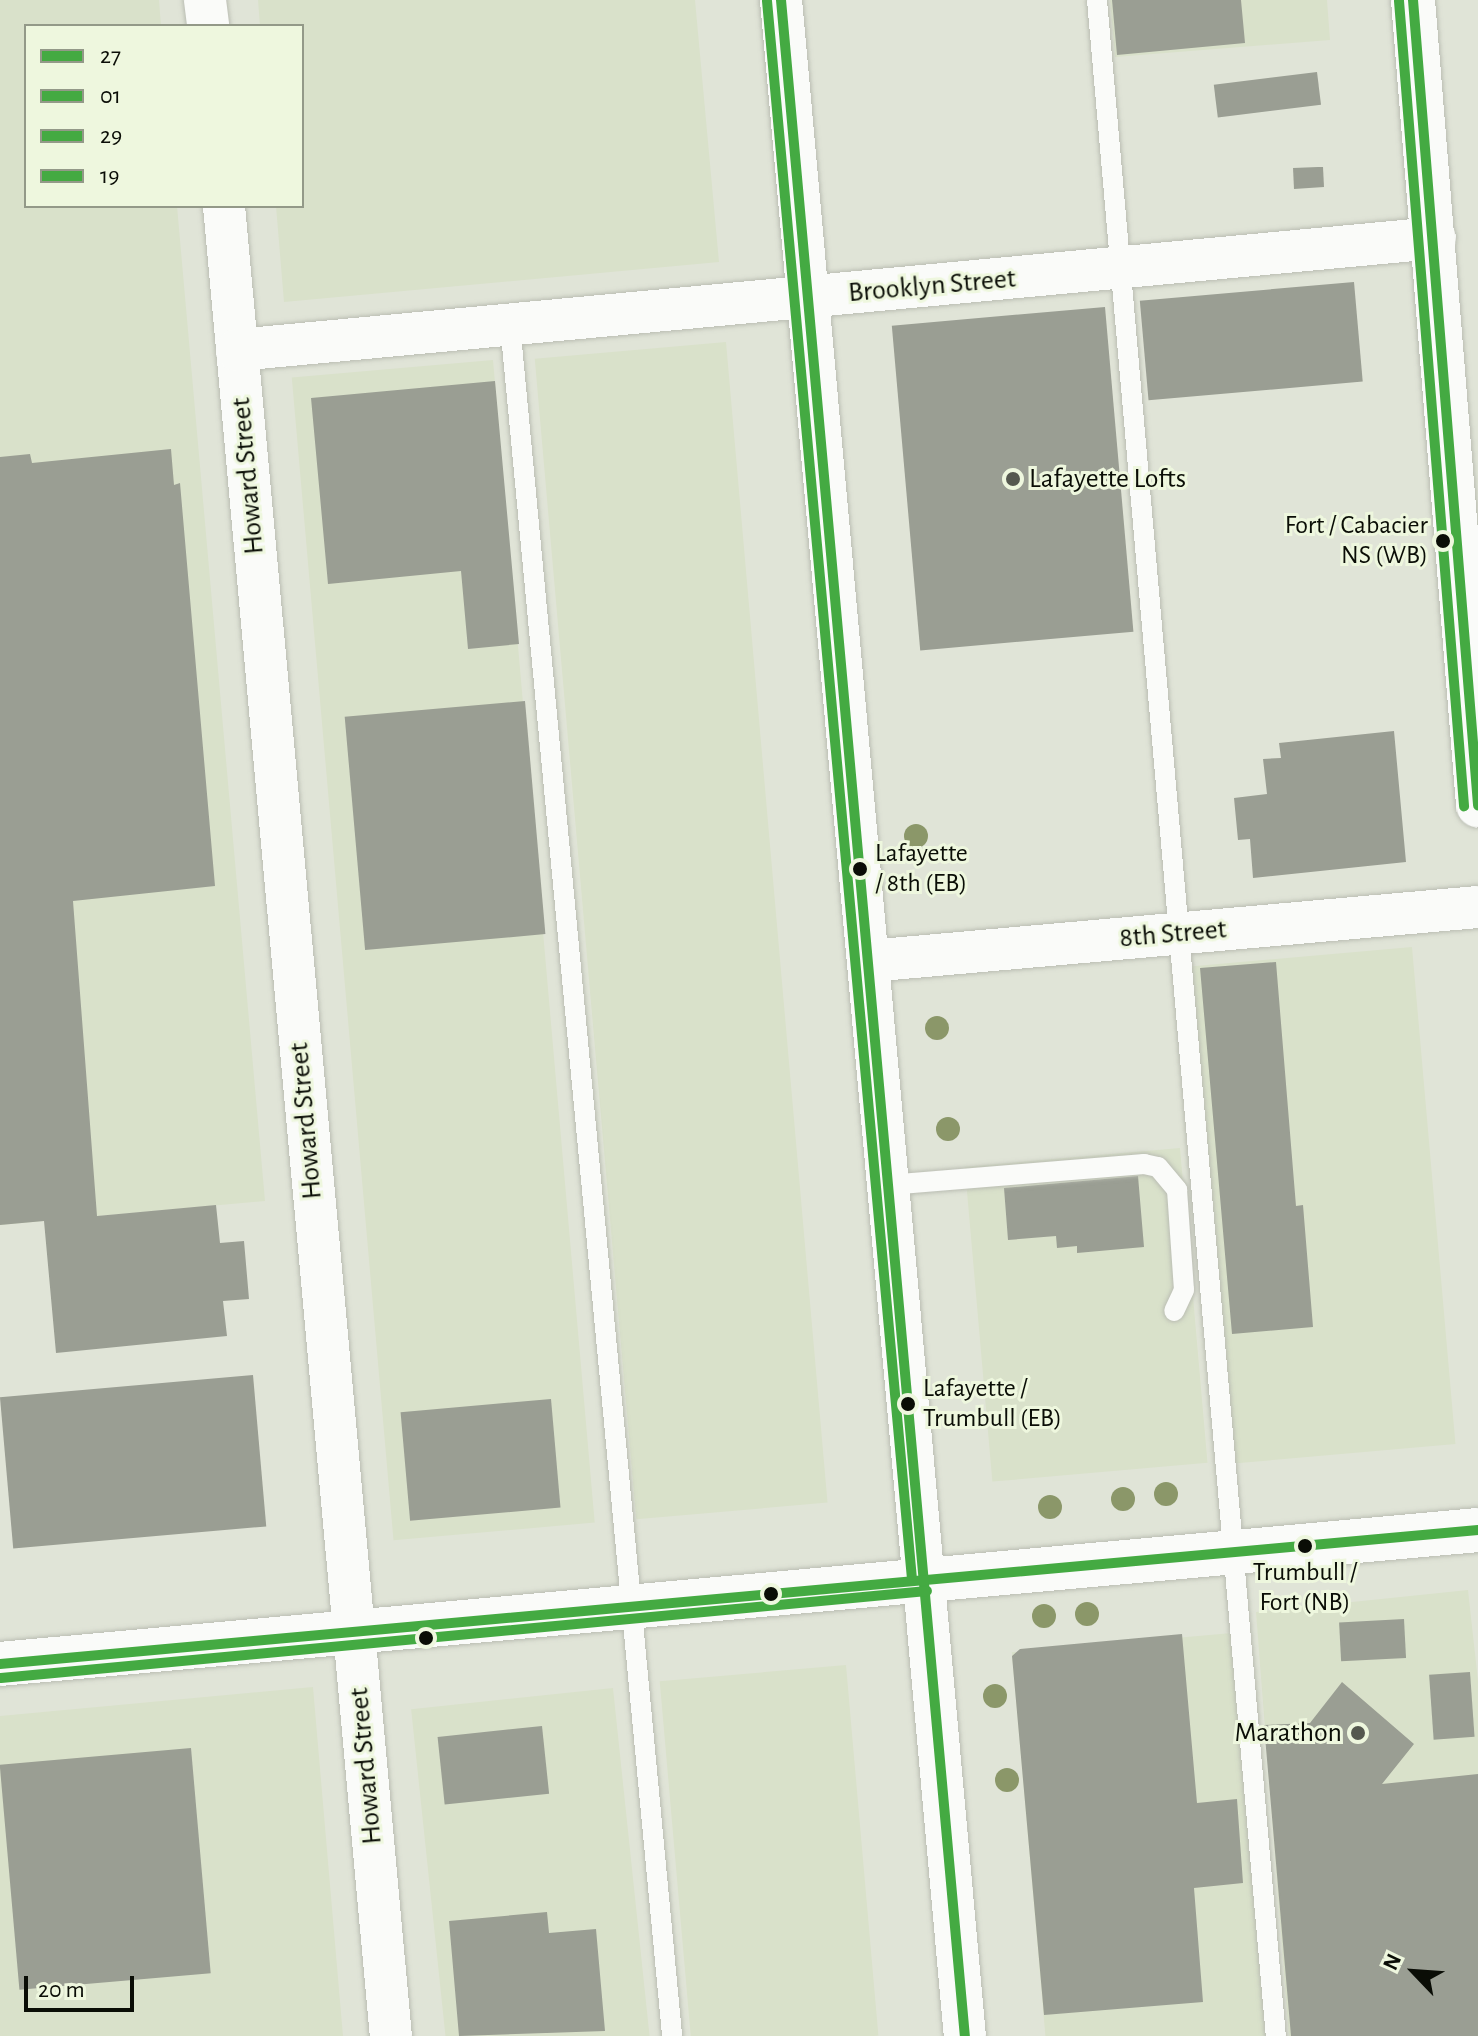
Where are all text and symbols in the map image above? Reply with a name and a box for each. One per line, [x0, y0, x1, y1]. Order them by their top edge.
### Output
legend [24, 24, 304, 208]
text: 27 [100, 44, 121, 68]
text: 01 [100, 84, 121, 108]
text: 29 [100, 124, 122, 148]
text: 19 [100, 164, 120, 188]
street label: Brooklyn Street [847, 262, 1017, 310]
street label: Howard Street [224, 396, 272, 556]
place label: Lafayette Lofts [1029, 462, 1186, 496]
marker: Lafayette Lofts [1004, 470, 1022, 488]
place label: Fort / Cabacier NS (WB) [1285, 510, 1428, 572]
marker: Fort / Cabacier NS (WB) [1435, 533, 1451, 549]
place label: Lafayette / 8th (EB) [875, 838, 968, 900]
marker: Lafayette / 8th (EB) [852, 861, 868, 877]
street label: 8th Street [1118, 913, 1228, 955]
street label: Howard Street [282, 1041, 330, 1201]
place label: Lafayette / Trumbull (EB) [923, 1373, 1062, 1434]
marker: Lafayette / Trumbull (EB) [900, 1396, 916, 1412]
marker: Trumbull / Fort (NB) [1297, 1538, 1313, 1554]
place label: Trumbull / Fort (NB) [1253, 1557, 1357, 1618]
unlabelled marker [763, 1586, 779, 1602]
unlabelled marker [418, 1630, 434, 1646]
street label: Howard Street [342, 1686, 390, 1846]
place label: Marathon [1234, 1716, 1342, 1750]
marker: Marathon [1349, 1724, 1367, 1742]
north arrow [1374, 1932, 1454, 2012]
text: N [1379, 1950, 1405, 1973]
scale bar [28, 1960, 138, 2010]
text: 20 m [38, 1978, 85, 2002]

